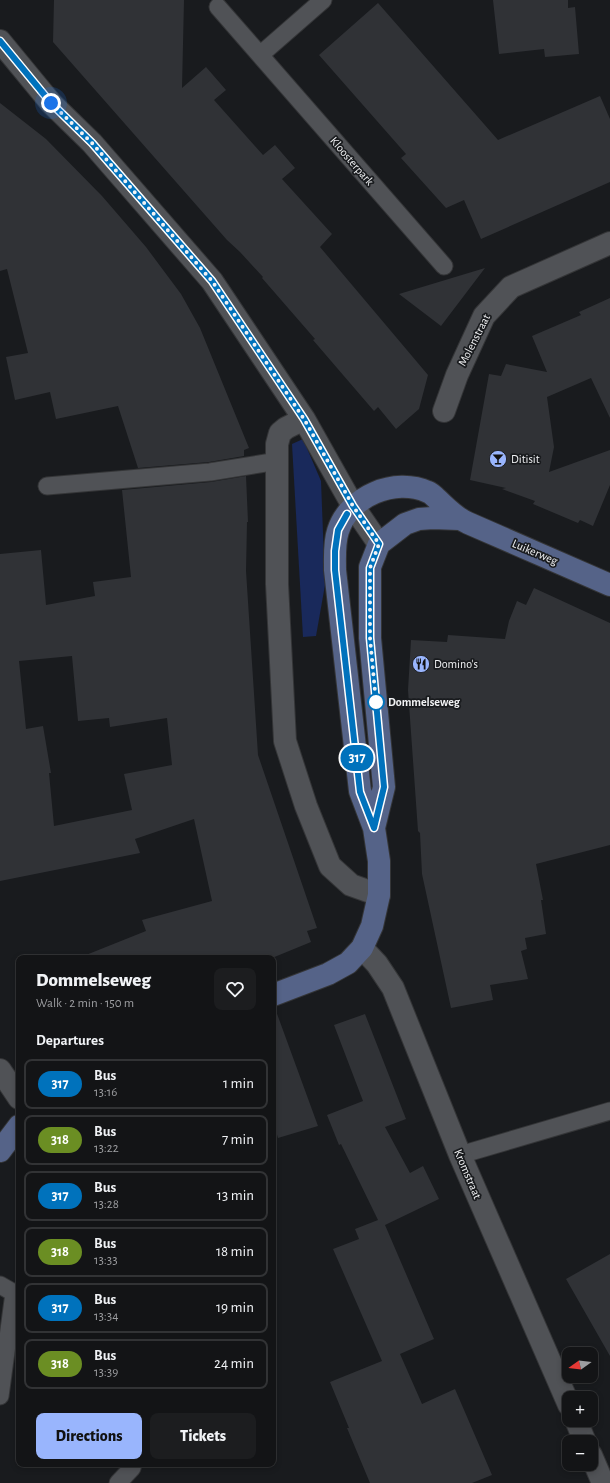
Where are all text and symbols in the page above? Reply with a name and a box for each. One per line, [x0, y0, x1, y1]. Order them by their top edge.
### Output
your location [41, 93, 61, 113]
street label: Kloosterpark [328, 135, 376, 188]
street label: Molenstraat [456, 312, 492, 368]
bar icon: Ditisit [488, 449, 508, 469]
place label: Ditisit [511, 453, 540, 465]
street label: Luikerweg [511, 537, 560, 567]
restaurant icon: Domino's [411, 654, 431, 674]
place label: Domino's [434, 658, 478, 670]
marker: Dommelseweg [367, 693, 385, 711]
place label: Dommelseweg [388, 696, 461, 708]
line badge: 317 [334, 745, 380, 771]
text: 317 [348, 751, 366, 765]
button: heart [214, 968, 256, 1010]
text: Dommelseweg [36, 971, 151, 990]
text: Walk · 2 min · 150 m [36, 997, 134, 1010]
text: Departures [36, 1033, 104, 1048]
text: Bus [94, 1068, 116, 1083]
text: 1 min [223, 1076, 254, 1091]
text: 317 [51, 1077, 69, 1091]
text: 13:16 [94, 1086, 117, 1099]
text: Bus [94, 1124, 116, 1139]
text: 7 min [222, 1132, 254, 1147]
text: 318 [51, 1133, 69, 1147]
text: 13:22 [94, 1142, 119, 1155]
street label: Kromstraat [452, 1147, 484, 1201]
text: Bus [94, 1180, 116, 1195]
text: 13 min [217, 1188, 254, 1203]
text: 317 [51, 1189, 69, 1203]
text: 13:28 [94, 1198, 119, 1211]
text: Bus [94, 1236, 116, 1251]
text: 18 min [216, 1244, 254, 1259]
text: 318 [51, 1245, 69, 1259]
text: 13:33 [94, 1254, 118, 1267]
text: Bus [94, 1292, 116, 1307]
text: 19 min [216, 1300, 254, 1315]
text: 317 [51, 1301, 69, 1315]
text: 13:34 [94, 1310, 118, 1323]
north arrow [562, 1347, 598, 1383]
map controls [562, 1347, 598, 1471]
text: Bus [94, 1348, 116, 1363]
text: 24 min [214, 1356, 254, 1371]
text: 318 [51, 1357, 69, 1371]
text: 13:39 [94, 1366, 118, 1379]
button: + [562, 1391, 598, 1427]
button: Directions [36, 1413, 142, 1459]
button: Tickets [150, 1413, 256, 1459]
button: − [562, 1435, 598, 1471]

